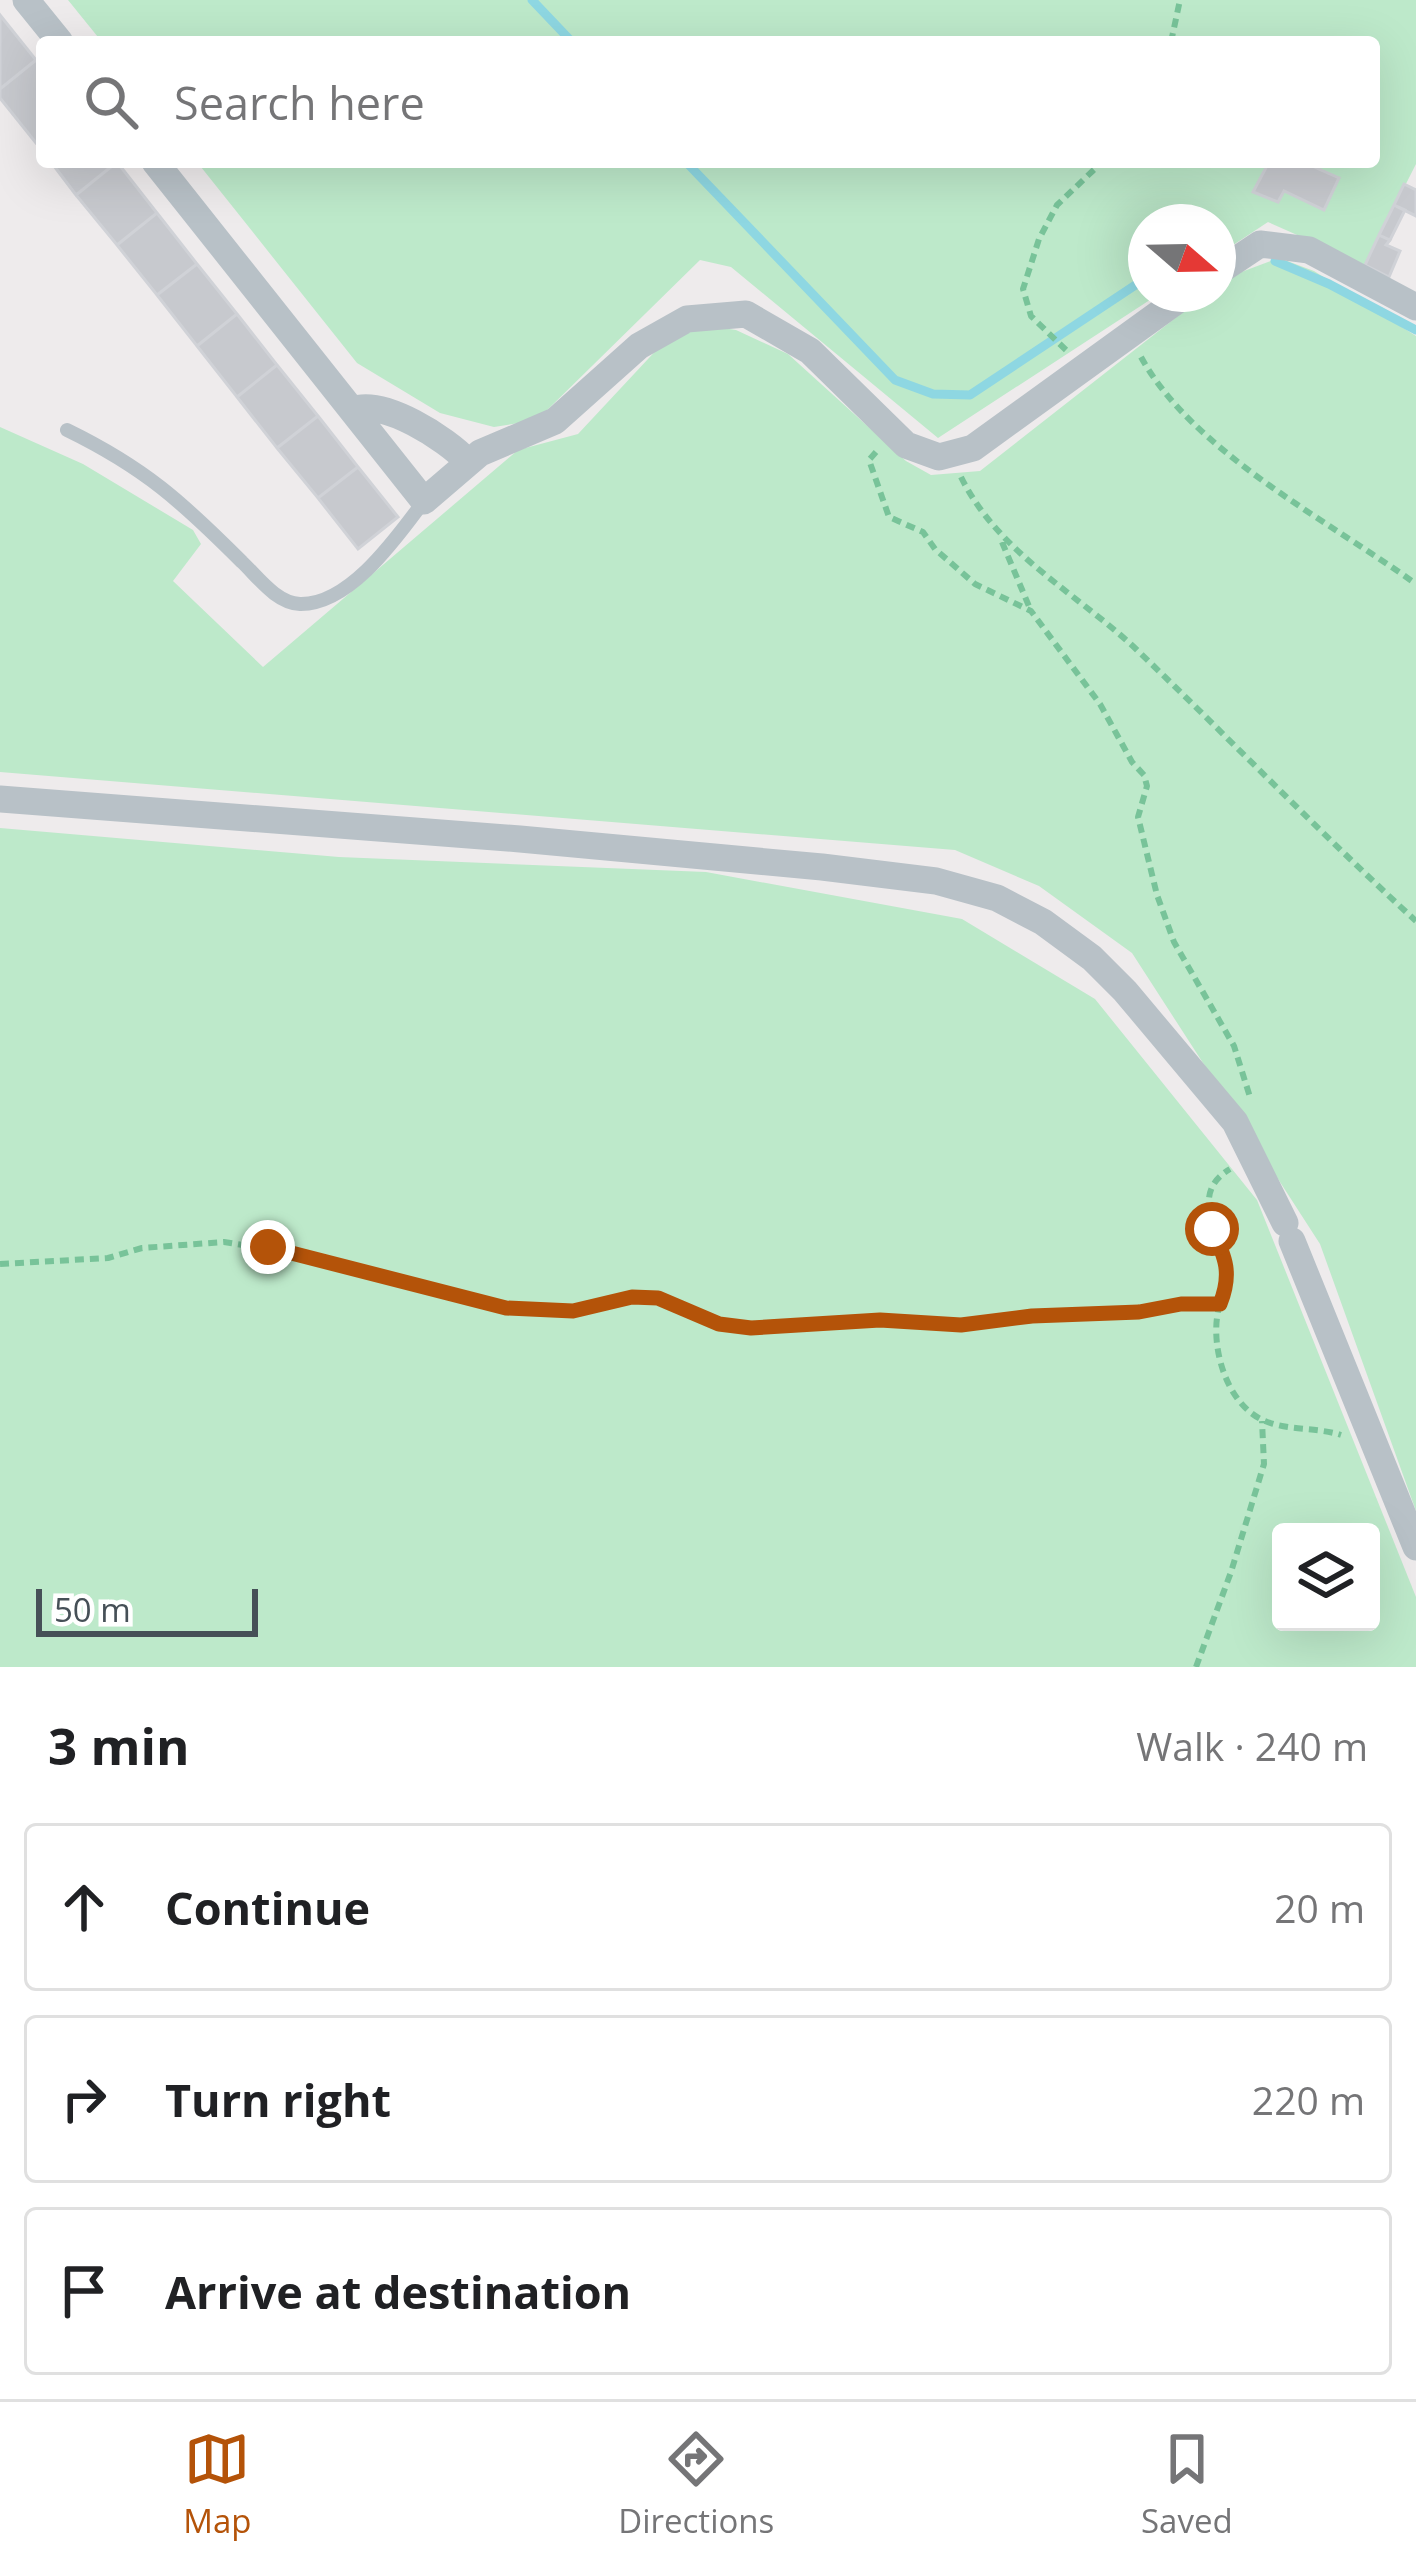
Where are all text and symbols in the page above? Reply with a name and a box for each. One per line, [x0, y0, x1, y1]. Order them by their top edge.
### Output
search box [36, 36, 1380, 168]
icon: search [78, 69, 144, 135]
text: Search here [174, 72, 425, 133]
north arrow [1128, 204, 1236, 312]
route start [1185, 1202, 1239, 1256]
route end [241, 1220, 295, 1274]
map controls [1272, 1523, 1380, 1631]
button: layers [1272, 1523, 1380, 1631]
scale bar [36, 1583, 258, 1636]
text: 50 m [54, 1587, 131, 1632]
text: 3 min [48, 1710, 190, 1780]
text: Walk · 240 m [1136, 1719, 1368, 1772]
icon: ahead [51, 1874, 117, 1940]
text: Continue [165, 1877, 370, 1938]
text: 20 m [1274, 1881, 1365, 1934]
icon: right [51, 2066, 117, 2132]
text: Turn right [165, 2069, 391, 2130]
text: 220 m [1252, 2073, 1365, 2126]
icon: arrive [51, 2258, 117, 2324]
text: Arrive at destination [165, 2261, 631, 2322]
tab: Map [183, 2426, 252, 2543]
tab: Directions [618, 2426, 774, 2543]
tab: Saved [1141, 2426, 1233, 2543]

